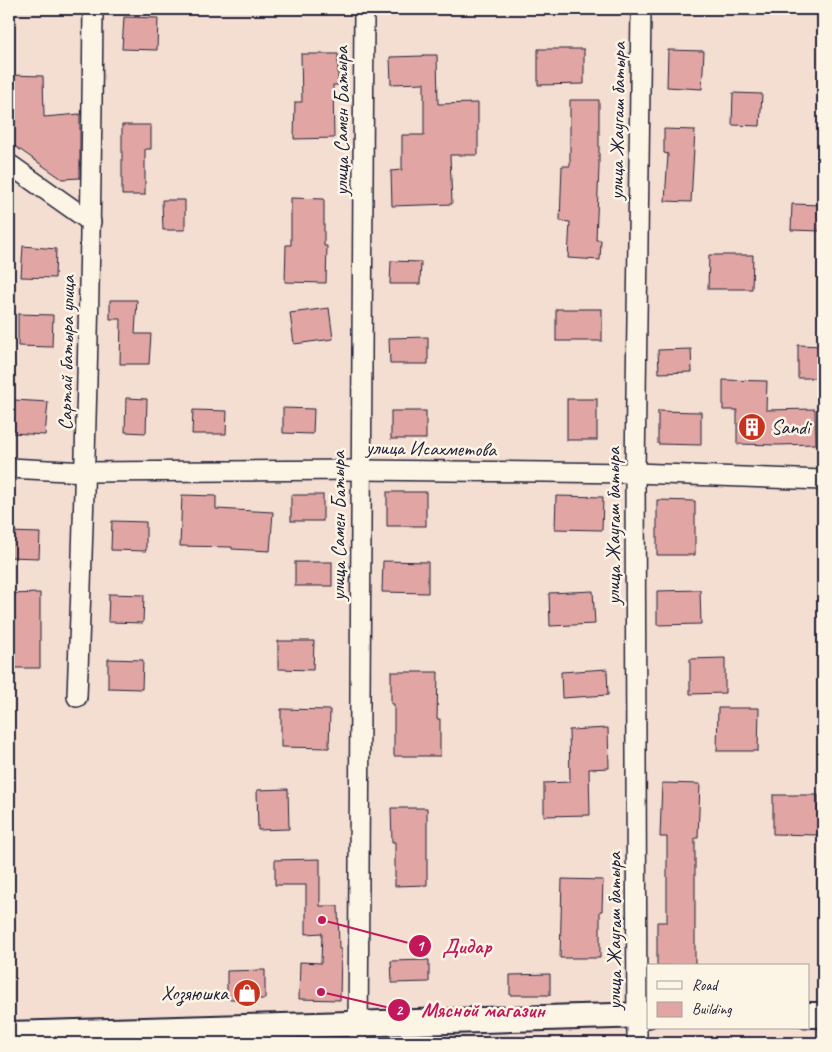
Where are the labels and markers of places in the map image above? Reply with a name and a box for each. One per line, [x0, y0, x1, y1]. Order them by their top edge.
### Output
building icon: Sandi [737, 412, 767, 442]
place label: Sandi [771, 415, 812, 440]
callout: Дидар [407, 928, 501, 964]
shop icon: Хозяюшка [232, 978, 262, 1008]
place label: Хозяюшка [161, 981, 229, 1007]
callout: Мясной магазин [386, 992, 555, 1028]

